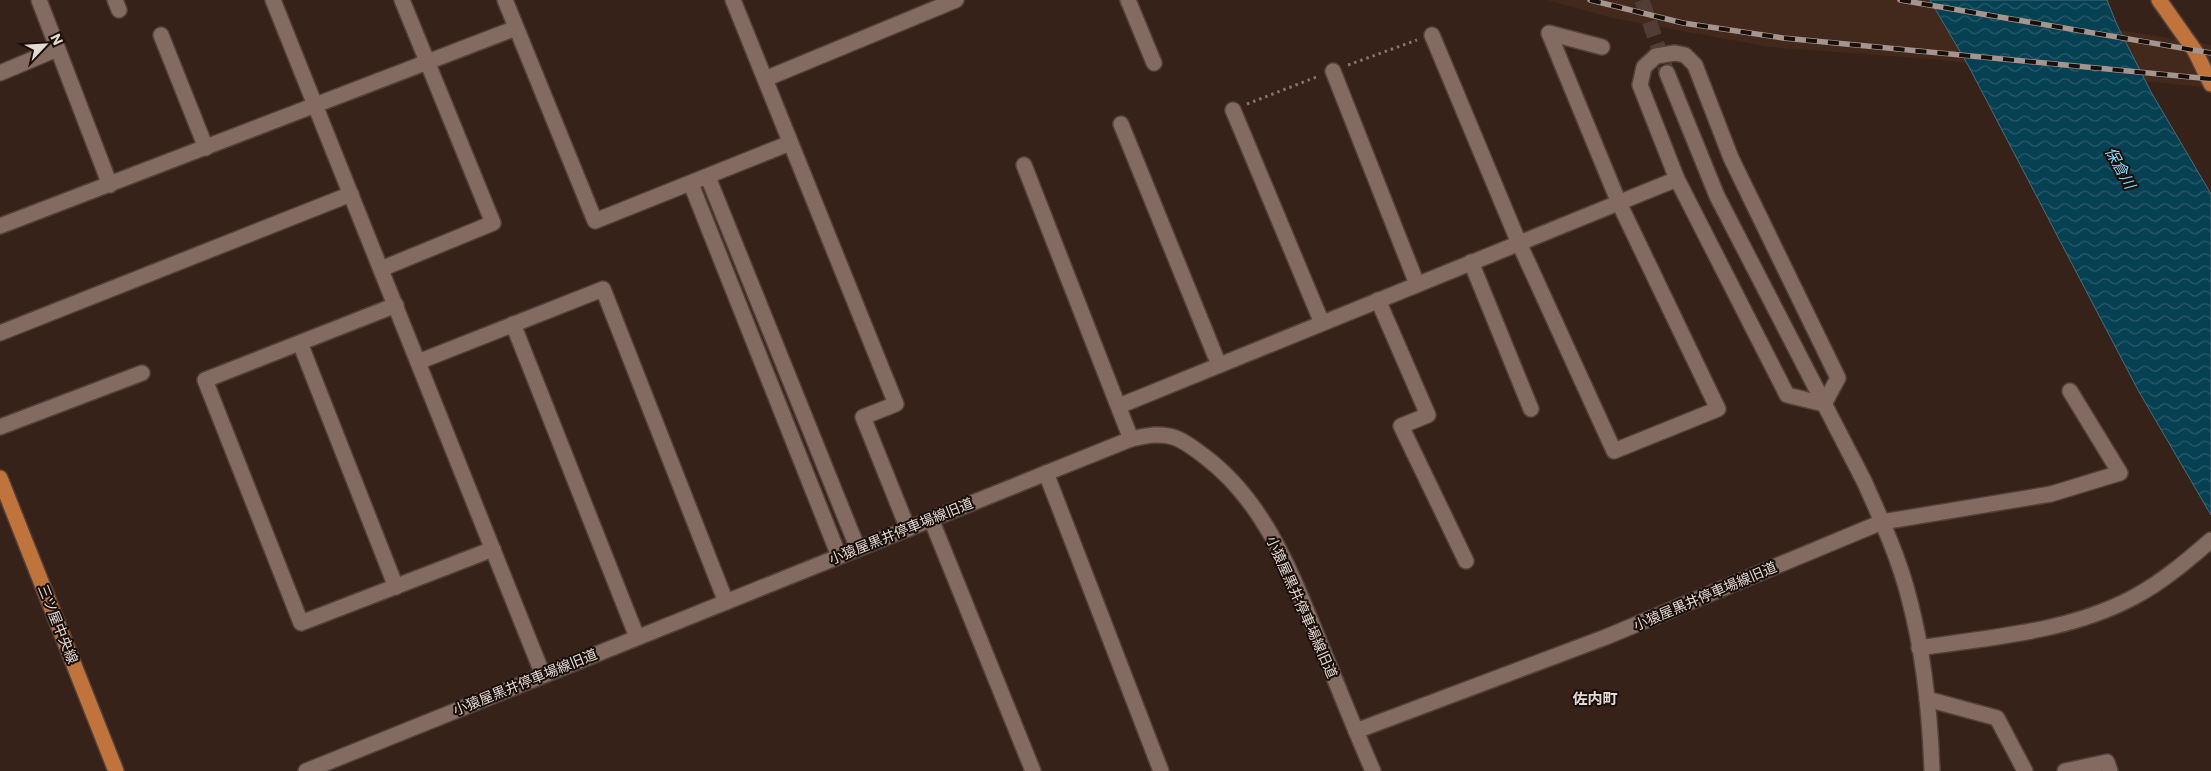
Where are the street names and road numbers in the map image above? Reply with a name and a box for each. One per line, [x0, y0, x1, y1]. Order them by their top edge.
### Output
street label: 小猿屋黒井停車場線旧道 [826, 494, 975, 567]
street label: 小猿屋黒井停車場線旧道 [1263, 533, 1342, 681]
street label: 小猿屋黒井停車場線旧道 [1631, 558, 1779, 633]
street label: 三ツ屋中央線 [35, 582, 82, 666]
street label: 小猿屋黒井停車場線旧道 [450, 645, 599, 718]

